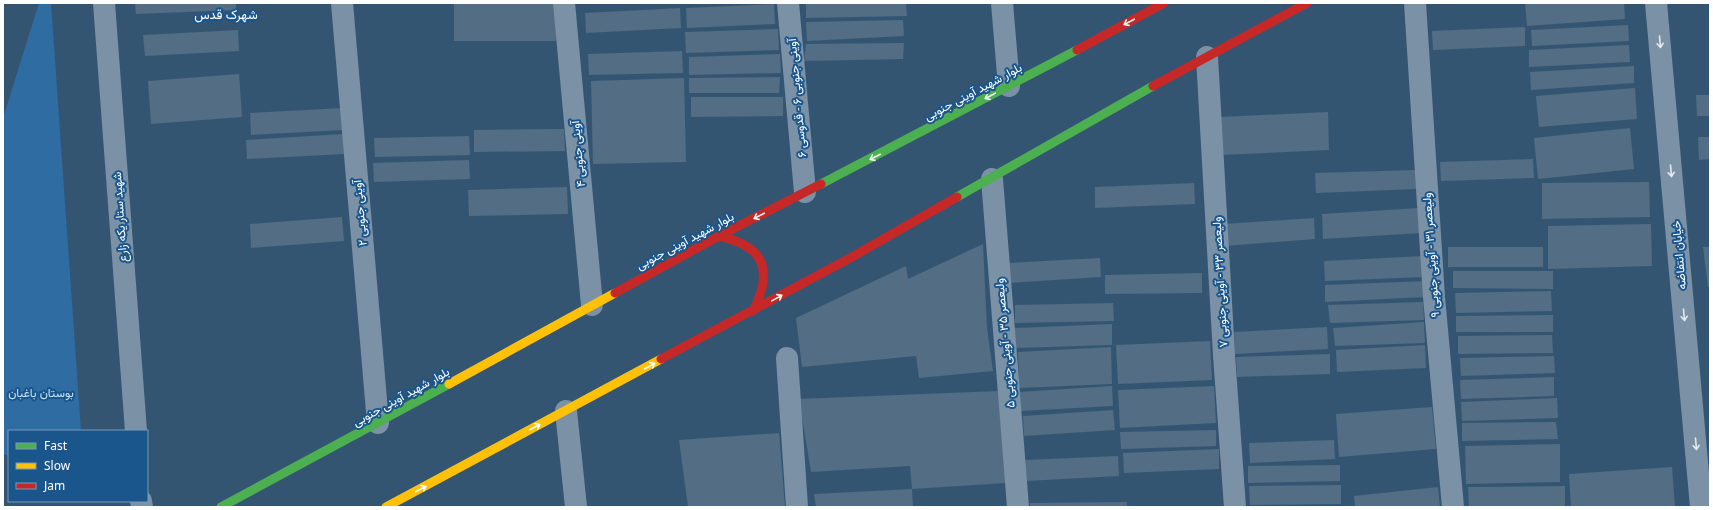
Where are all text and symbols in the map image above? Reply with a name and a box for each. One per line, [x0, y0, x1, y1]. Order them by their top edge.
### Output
district label: شهرک قدس [194, 5, 258, 23]
one-way arrow [1123, 18, 1135, 26]
one-way arrow [1656, 35, 1663, 48]
street label: آوینی جنوبی ۶ - قدوسی ۶ [783, 37, 810, 158]
street label: بلوار شهید آوینی جنوبی [921, 59, 1025, 125]
one-way arrow [984, 93, 996, 101]
street label: آوینی جنوبی ۴ [566, 119, 589, 188]
one-way arrow [870, 154, 882, 162]
one-way arrow [1668, 164, 1675, 177]
street label: شهید ستار یکه زارع [108, 171, 132, 263]
street label: آوینی جنوبی ۲ [348, 178, 371, 247]
street label: ولیعصر ۳۱ - آوینی جنوبی ۹ [1418, 192, 1443, 318]
street label: بلوار شهید آوینی جنوبی [633, 208, 737, 274]
one-way arrow [753, 213, 765, 220]
street label: ولیعصر ۳۳ - آوینی جنوبی ۷ [1208, 216, 1231, 348]
street label: خیابان انتفاضه [1667, 220, 1690, 290]
street label: ولیعصر ۳۵ - آوینی جنوبی ۵ [990, 278, 1019, 409]
one-way arrow [771, 293, 783, 301]
one-way arrow [1680, 308, 1688, 321]
one-way arrow [644, 362, 656, 369]
street label: بلوار شهید آوینی جنوبی [349, 363, 452, 430]
park label: بوستان باغبان [8, 384, 74, 401]
one-way arrow [529, 423, 541, 430]
legend [8, 430, 148, 502]
text: Fast [44, 437, 68, 454]
one-way arrow [1692, 437, 1699, 450]
text: Slow [44, 457, 71, 474]
text: Jam [43, 477, 65, 494]
one-way arrow [414, 484, 426, 492]

